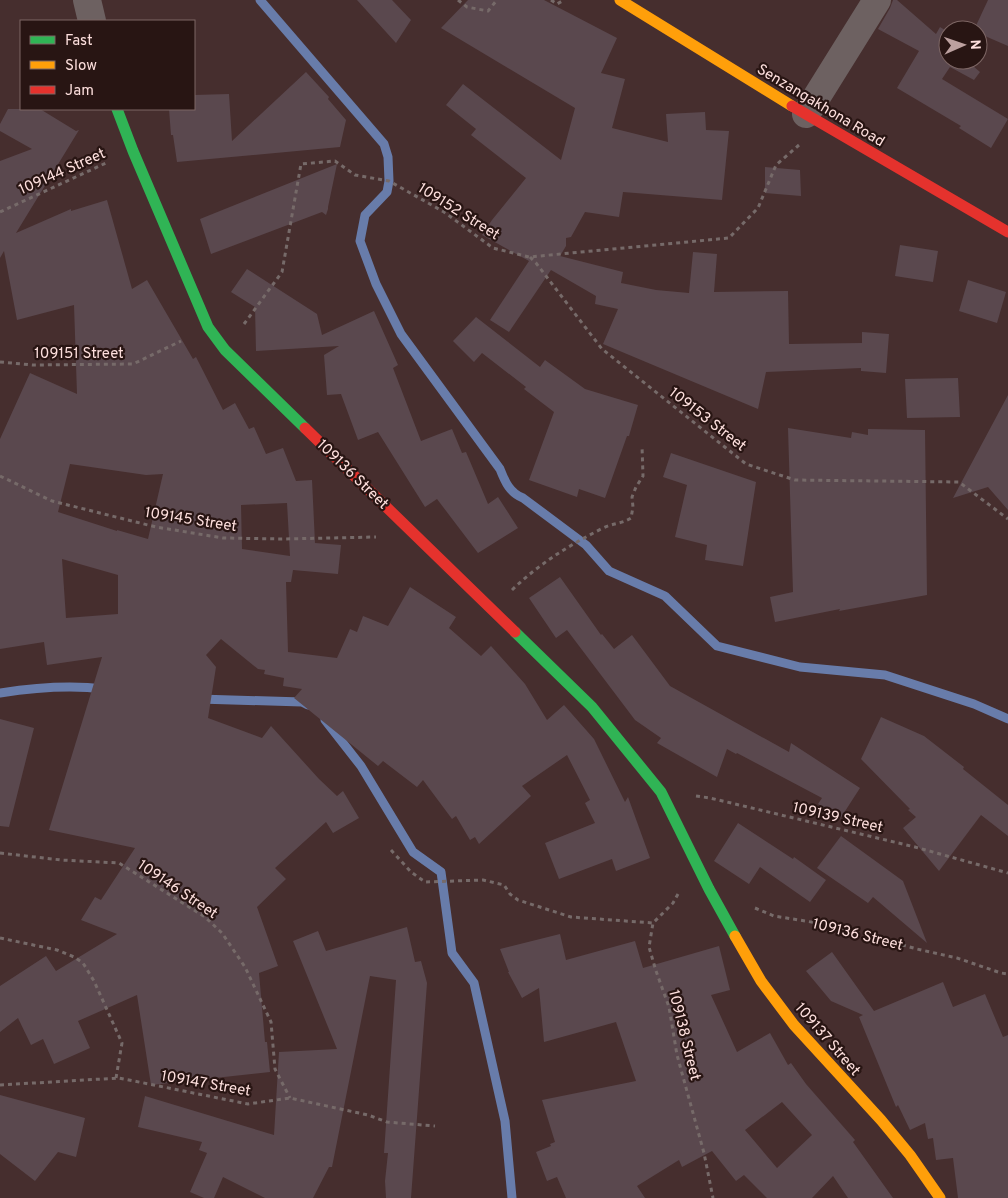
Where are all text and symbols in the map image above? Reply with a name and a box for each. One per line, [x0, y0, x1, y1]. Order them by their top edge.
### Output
legend [20, 20, 195, 110]
north arrow [938, 20, 988, 70]
text: Fast [65, 32, 93, 51]
text: N [966, 39, 983, 50]
text: Slow [65, 57, 97, 76]
street label: Senzangakhona Road [753, 61, 888, 152]
text: Jam [65, 82, 94, 101]
street label: 109144 Street [16, 145, 109, 200]
street label: 109152 Street [414, 180, 503, 245]
street label: 109151 Street [34, 345, 124, 364]
street label: 109153 Street [665, 384, 750, 456]
street label: 109136 Street [312, 436, 392, 514]
street label: 109145 Street [143, 504, 238, 537]
street label: 109139 Street [791, 799, 885, 838]
street label: 109146 Street [133, 856, 221, 924]
street label: 109136 Street [810, 915, 905, 956]
street label: 109138 Street [663, 988, 704, 1083]
street label: 109137 Street [790, 1000, 864, 1080]
street label: 109147 Street [159, 1067, 252, 1102]

